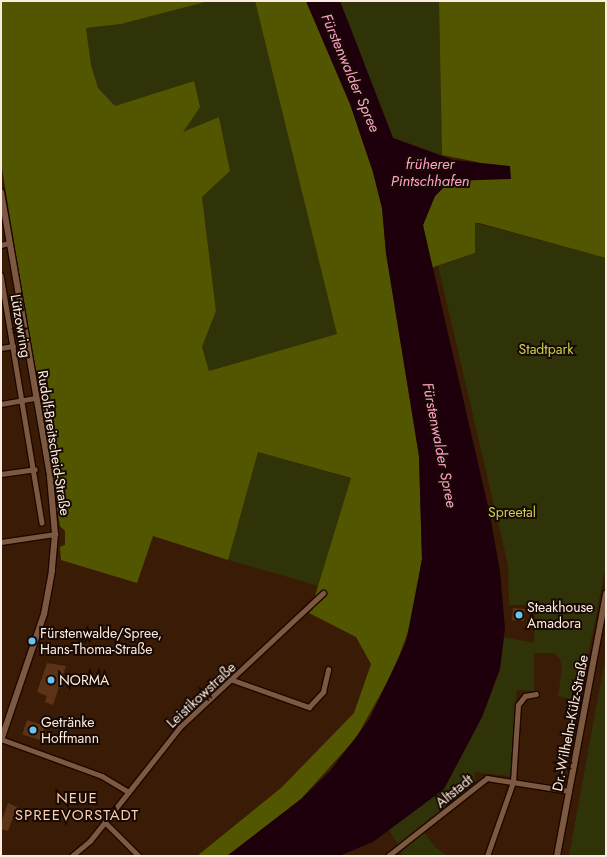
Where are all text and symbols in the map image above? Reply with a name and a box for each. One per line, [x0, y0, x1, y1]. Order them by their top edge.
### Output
water label: Fürstenwalder Spree [317, 11, 383, 135]
water label: früherer Pintschhafen [391, 155, 469, 190]
street label: Lützowring [7, 293, 35, 359]
park label: Stadtpark [519, 341, 573, 357]
street label: Rudolf-Breitscheid-Straße [34, 369, 74, 517]
water label: Fürstenwalder Spree [418, 381, 460, 509]
park label: Spreetal [488, 504, 536, 520]
place label: Steakhouse Amadora [527, 599, 593, 632]
marker: Steakhouse Amadora [514, 610, 524, 620]
place label: Fürstenwalde/Spree, Hans-Thoma-Straße [40, 625, 162, 658]
marker: Fürstenwalde/Spree, Hans-Thoma-Straße [27, 636, 37, 646]
street label: Dr.-Wilhelm-Külz-Straße [549, 653, 591, 793]
street label: Leistikowstraße [163, 659, 239, 731]
place label: NORMA [59, 672, 109, 688]
marker: NORMA [46, 675, 56, 685]
place label: Getränke Hoffmann [41, 714, 99, 746]
marker: Getränke Hoffmann [28, 725, 38, 735]
street label: Altstadt [432, 771, 476, 811]
district label: NEUE SPREEVORSTADT [15, 789, 139, 824]

